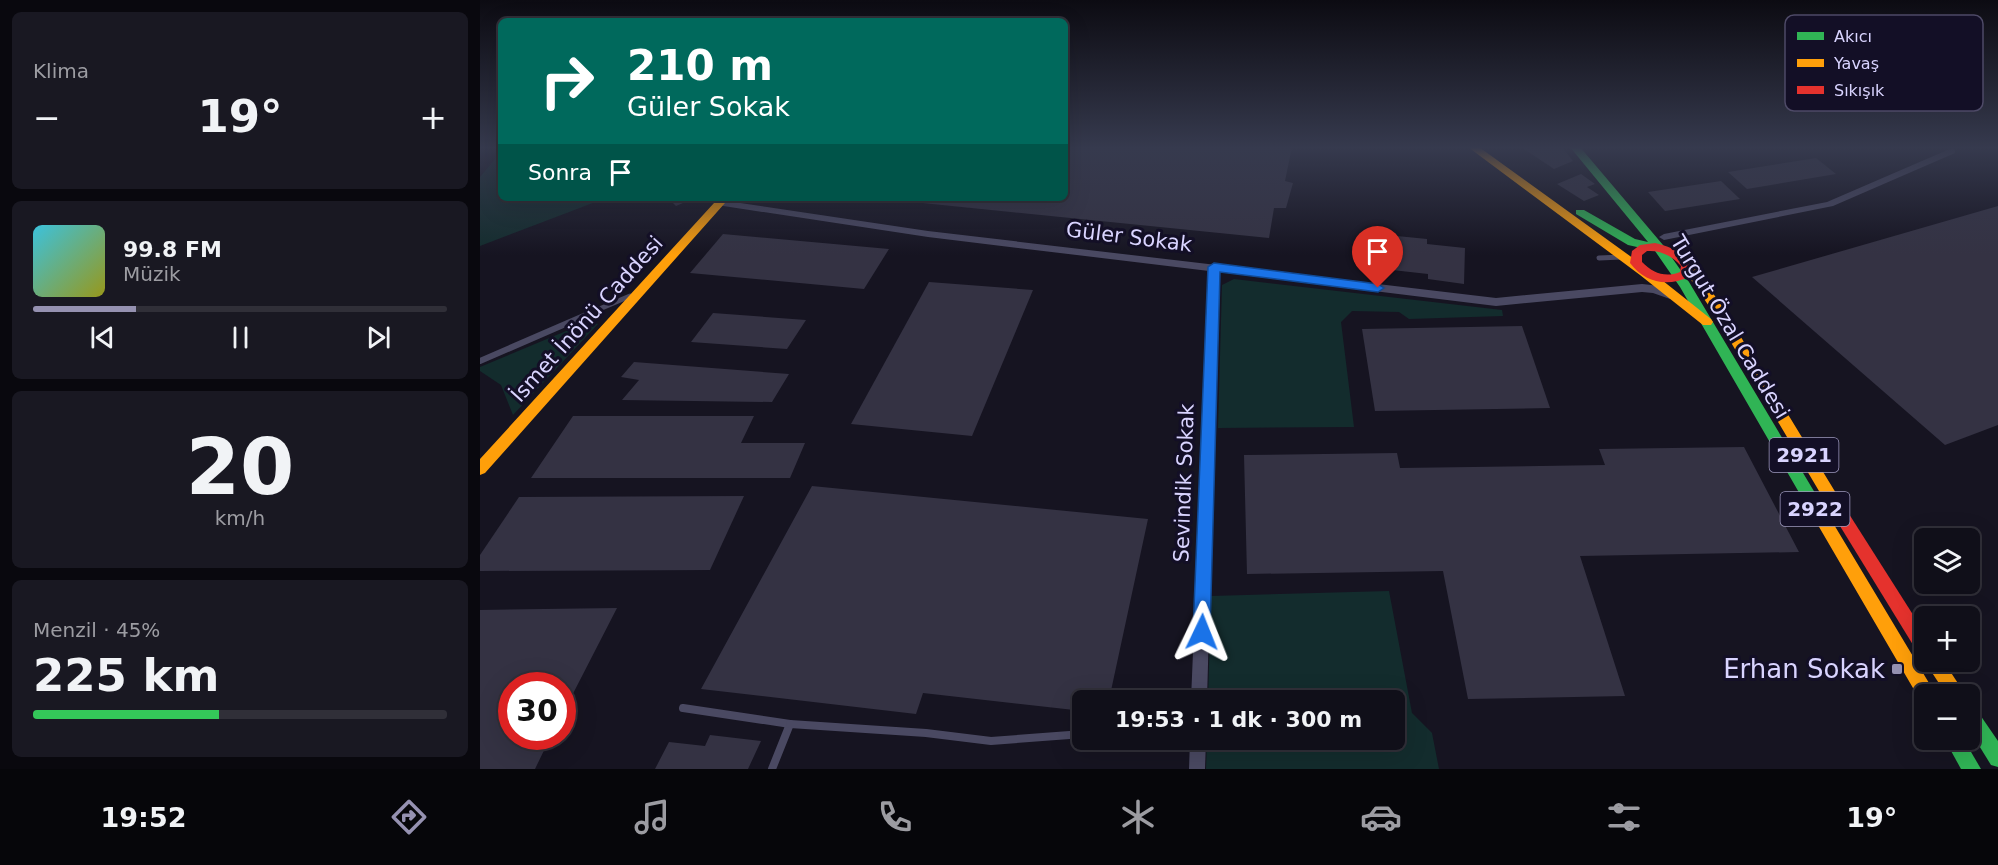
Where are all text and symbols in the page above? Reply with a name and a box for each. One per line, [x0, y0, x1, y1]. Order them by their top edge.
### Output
legend [1785, 15, 1983, 111]
text: Akıcı [1834, 27, 1872, 46]
text: 210 m [627, 41, 773, 90]
icon: right [528, 42, 606, 120]
text: Yavaş [1833, 54, 1879, 73]
text: Klima [33, 59, 89, 83]
text: Sıkışık [1834, 81, 1885, 100]
text: 19° [197, 90, 283, 143]
text: Güler Sokak [627, 91, 790, 122]
text: − [33, 98, 61, 137]
text: + [419, 98, 447, 137]
icon: arrive [604, 156, 637, 189]
text: Sonra [528, 160, 592, 185]
street label: Güler Sokak [1065, 217, 1194, 257]
pin [1352, 226, 1403, 288]
street label: İsmet İnönü Caddesi [505, 230, 668, 407]
street label: Turgut Özal Caddesi [1665, 230, 1795, 423]
icon: arrive [1361, 235, 1394, 268]
text: 99.8 FM [123, 237, 222, 262]
text: Müzik [123, 262, 181, 286]
icon: previous [86, 321, 119, 354]
icon: pause [224, 321, 257, 354]
icon: next [362, 321, 395, 354]
street label: Sevindik Sokak [1169, 402, 1199, 563]
text: 20 [186, 422, 294, 512]
road number: 2921 [1770, 438, 1838, 472]
road number: 2922 [1780, 492, 1850, 526]
text: km/h [215, 506, 265, 530]
map controls [1914, 528, 1980, 750]
button: layers [1914, 528, 1980, 594]
position arrow [1170, 600, 1234, 664]
button: + [1914, 606, 1980, 672]
text: Menzil · 45% [33, 618, 160, 642]
text: 225 km [33, 649, 219, 702]
place label: Erhan Sokak [1723, 654, 1885, 684]
marker: Erhan Sokak [1890, 662, 1904, 676]
speed limit sign: 30 [498, 672, 576, 750]
button: − [1914, 684, 1980, 750]
text: 19:53 · 1 dk · 300 m [1115, 707, 1362, 732]
icon: directions [388, 796, 430, 838]
icon: music [631, 796, 673, 838]
icon: phone [874, 796, 916, 838]
icon: climate [1117, 796, 1159, 838]
icon: car [1360, 796, 1402, 838]
icon: filters [1603, 796, 1645, 838]
text: 19:52 [101, 802, 187, 833]
text: 19° [1846, 802, 1897, 833]

